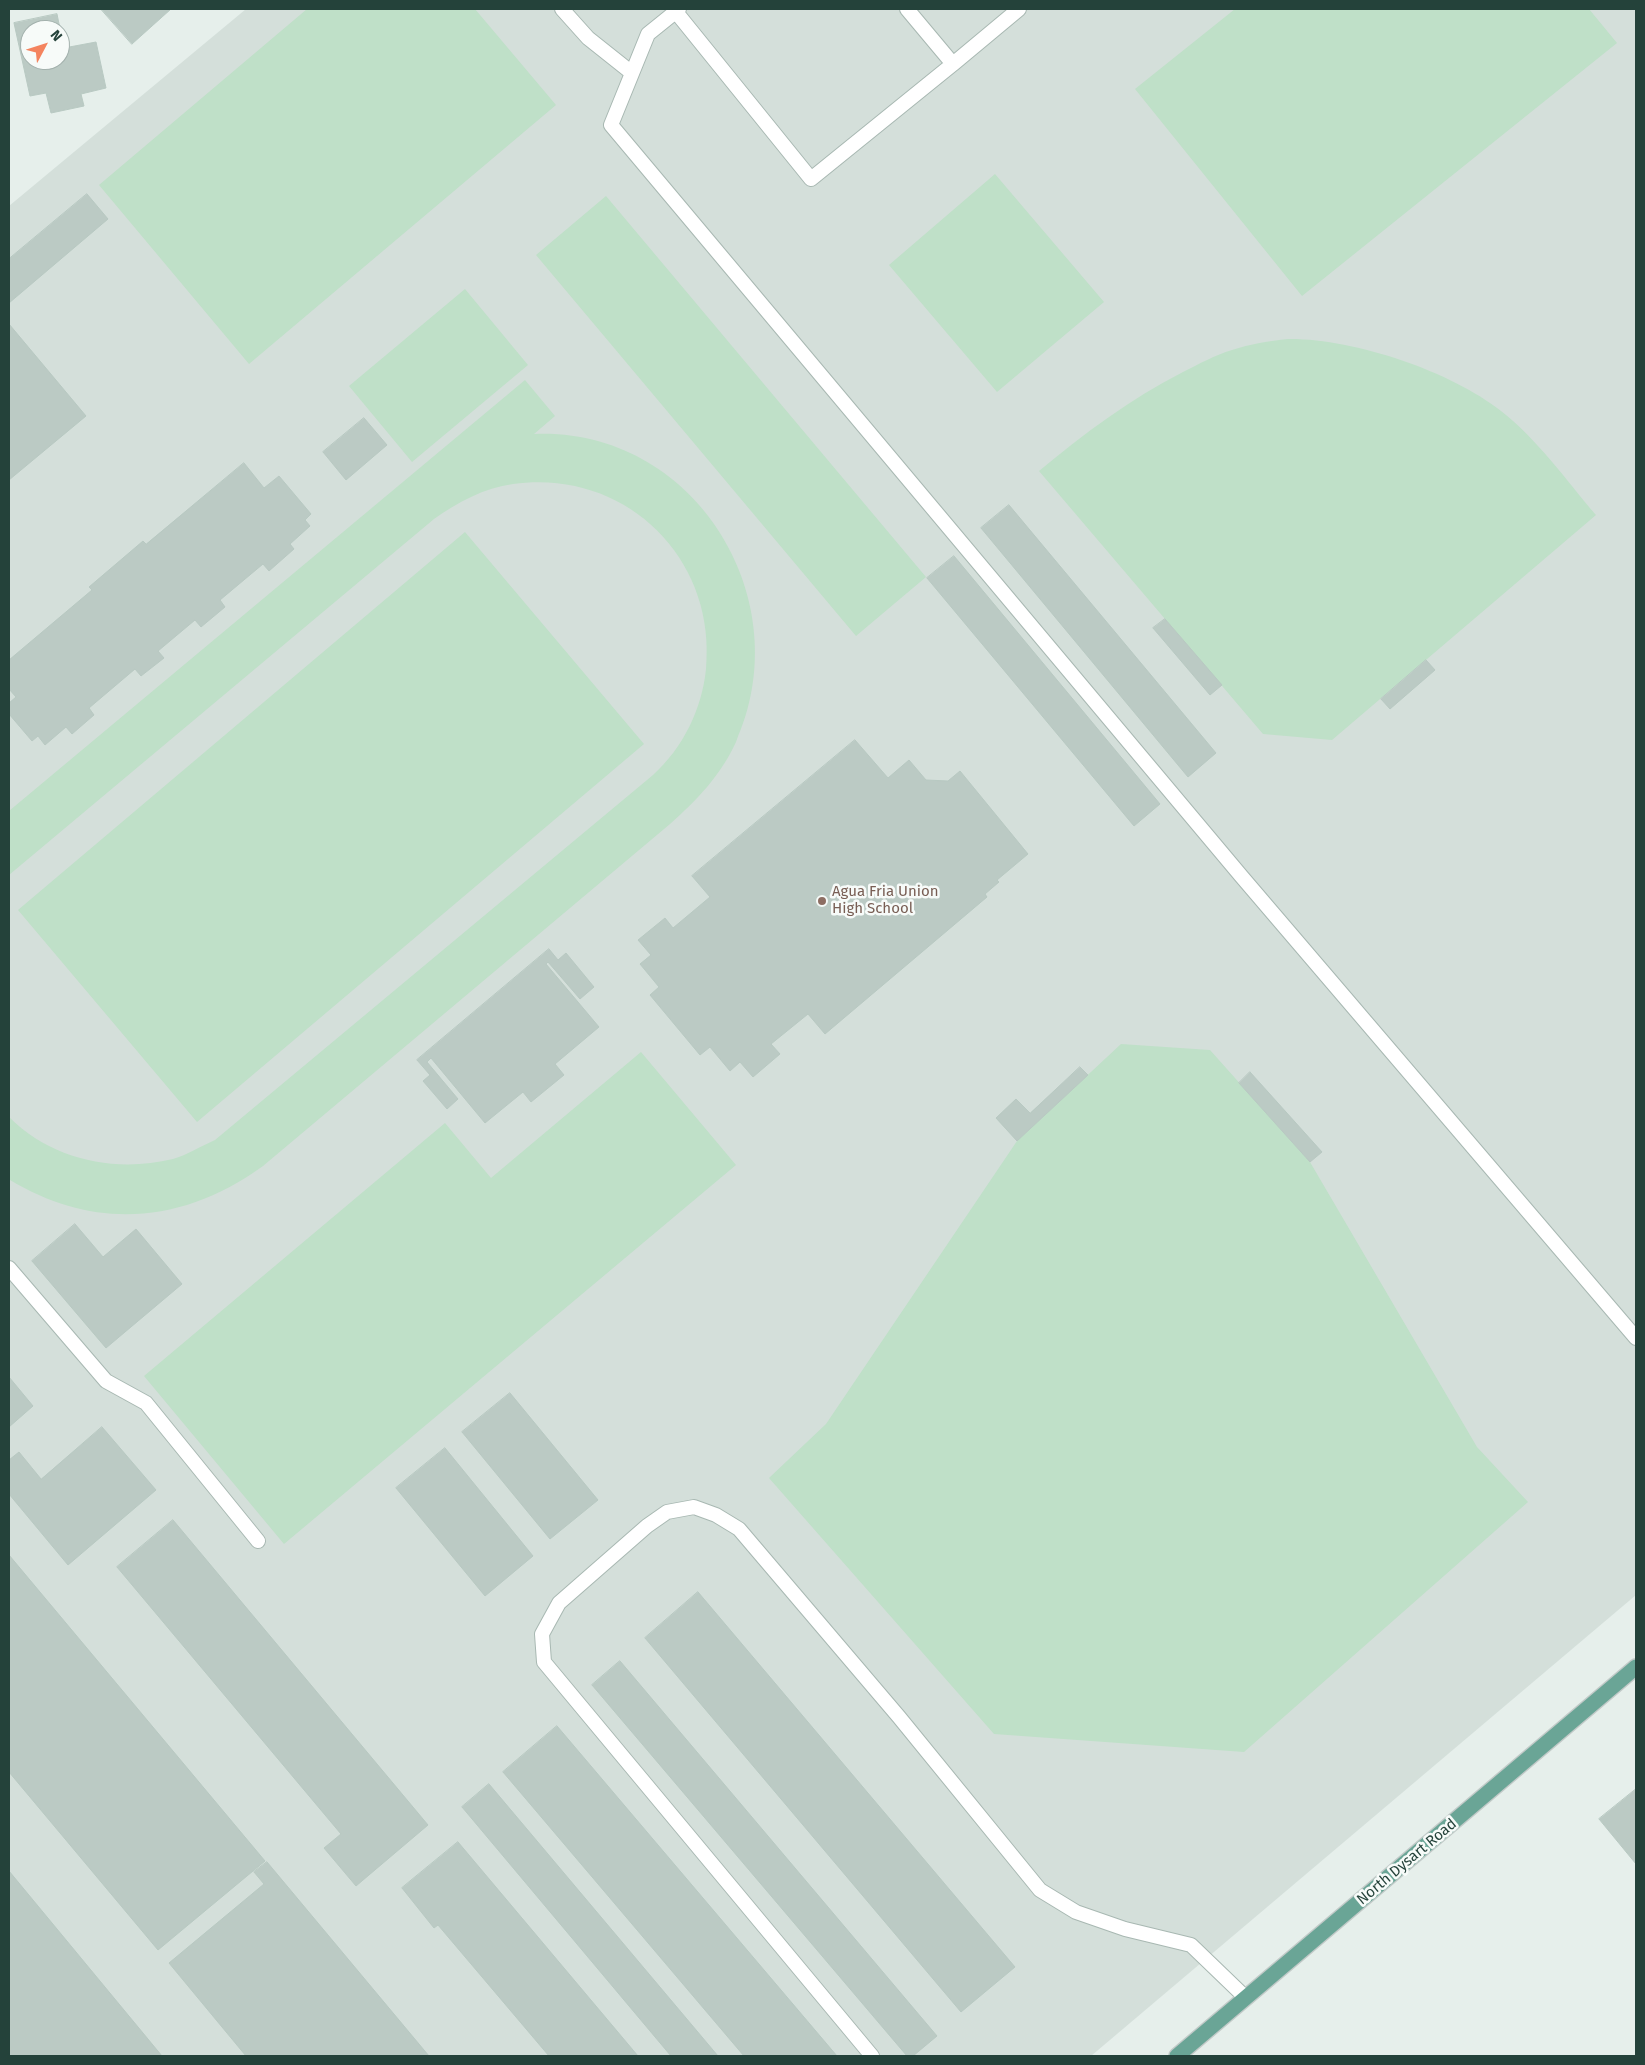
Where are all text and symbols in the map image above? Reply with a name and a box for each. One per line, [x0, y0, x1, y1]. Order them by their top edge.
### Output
north arrow [20, 20, 70, 70]
text: N [47, 27, 66, 45]
place label: Agua Fria Union High School [832, 883, 939, 918]
marker: Agua Fria Union High School [816, 895, 828, 907]
street label: North Dysart Road [1353, 1815, 1461, 1909]

